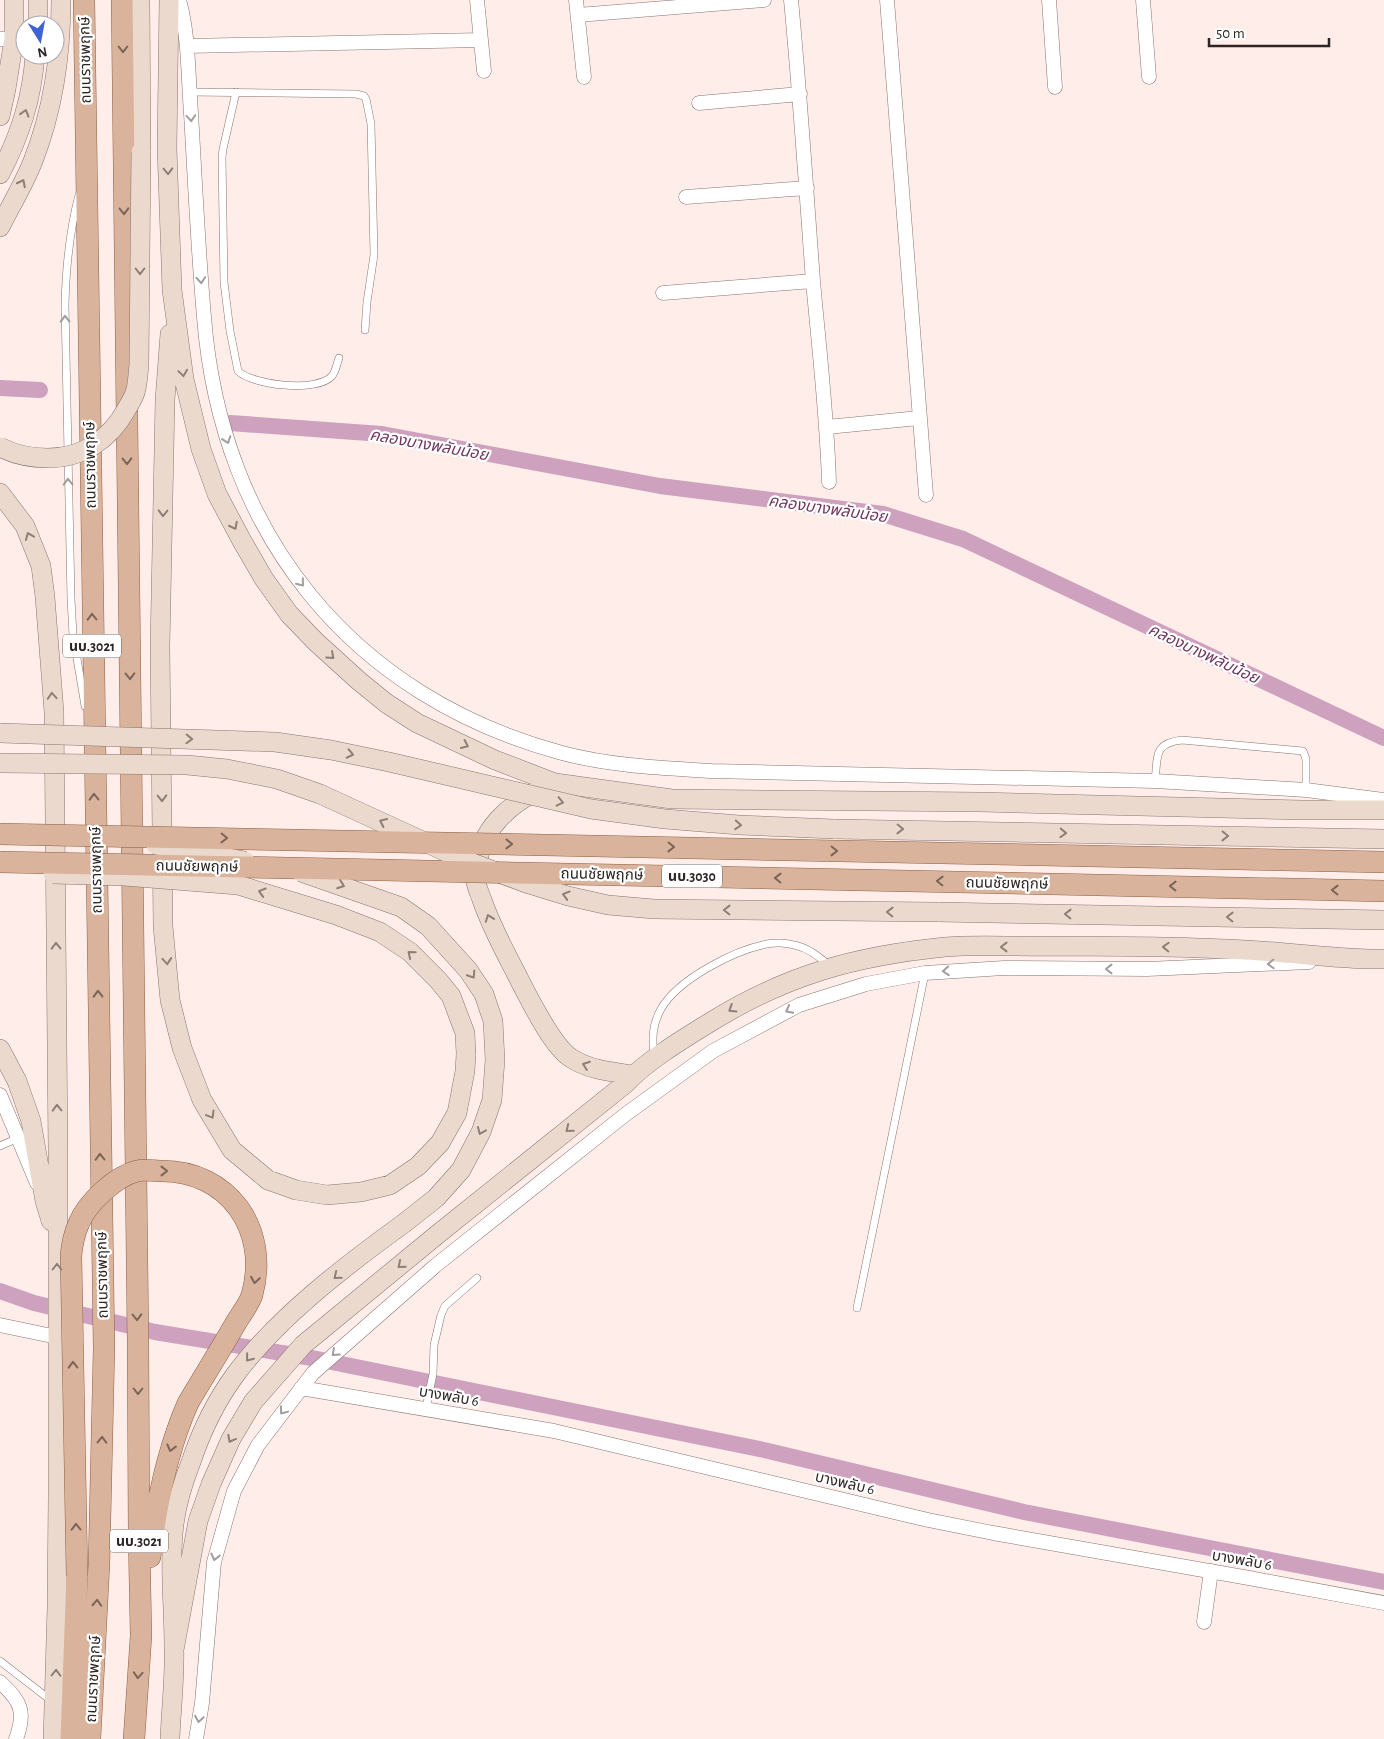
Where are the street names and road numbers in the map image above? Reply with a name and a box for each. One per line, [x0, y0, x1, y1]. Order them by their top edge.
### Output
street label: ถนนราชพฤกษ์ [77, 16, 94, 104]
street label: ถนนราชพฤกษ์ [82, 421, 99, 509]
road number: นบ.3021 [63, 634, 121, 658]
street label: ถนนราชพฤกษ์ [88, 826, 105, 914]
street label: ถนนชัยพฤกษ์ [156, 857, 239, 875]
road number: นบ.3030 [662, 864, 722, 888]
street label: ถนนชัยพฤกษ์ [561, 865, 644, 883]
street label: ถนนชัยพฤกษ์ [966, 874, 1049, 892]
street label: ถนนราชพฤกษ์ [94, 1231, 111, 1319]
street label: บางพลับ 6 [418, 1383, 480, 1409]
street label: บางพลับ 6 [814, 1468, 876, 1498]
road number: นบ.3021 [110, 1530, 168, 1552]
street label: บางพลับ 6 [1211, 1547, 1273, 1573]
street label: ถนนราชพฤกษ์ [84, 1635, 103, 1723]

